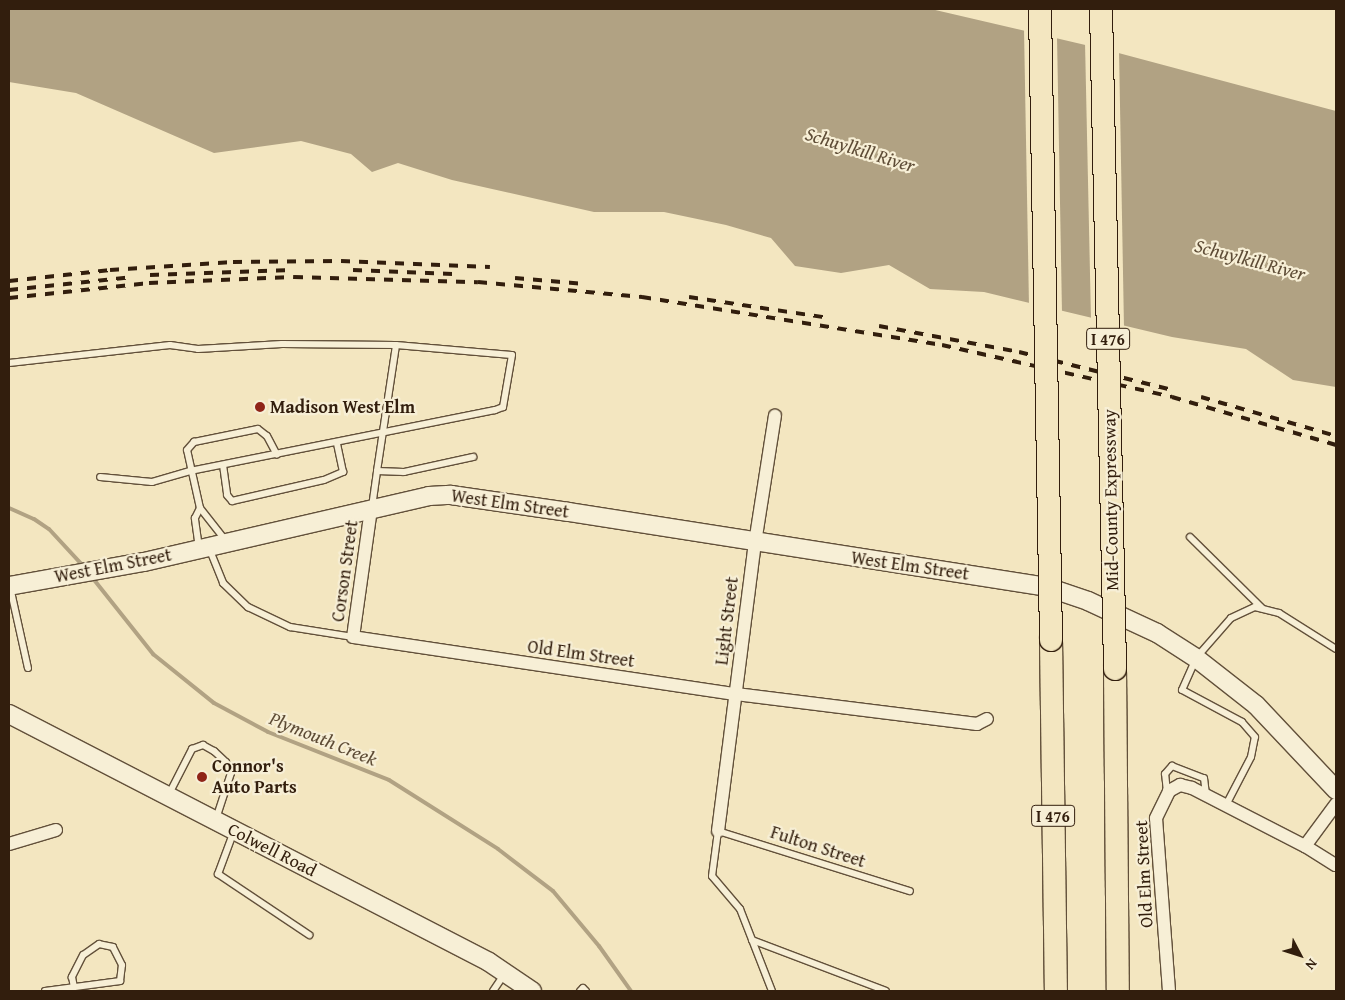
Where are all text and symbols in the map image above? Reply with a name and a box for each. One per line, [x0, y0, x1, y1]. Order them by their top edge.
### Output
water label: Schuylkill River [802, 122, 918, 178]
water label: Schuylkill River [1192, 234, 1308, 286]
road number: I 476 [1086, 326, 1130, 352]
place label: Madison West Elm [270, 396, 415, 418]
marker: Madison West Elm [254, 401, 266, 413]
street label: Mid-County Expressway [1099, 409, 1123, 591]
street label: West Elm Street [450, 485, 570, 523]
street label: Corson Street [327, 519, 363, 623]
street label: West Elm Street [53, 544, 173, 588]
street label: West Elm Street [850, 547, 970, 585]
street label: Light Street [711, 576, 743, 666]
street label: Old Elm Street [526, 636, 636, 672]
water label: Plymouth Creek [266, 707, 380, 771]
place label: Connor's Auto Parts [212, 756, 297, 799]
marker: Connor's Auto Parts [196, 771, 208, 783]
road number: I 476 [1030, 802, 1076, 829]
street label: Colwell Road [224, 818, 320, 882]
street label: Old Elm Street [1130, 820, 1158, 928]
street label: Fulton Street [768, 821, 868, 873]
north arrow [1275, 930, 1325, 980]
text: N [1301, 955, 1322, 975]

